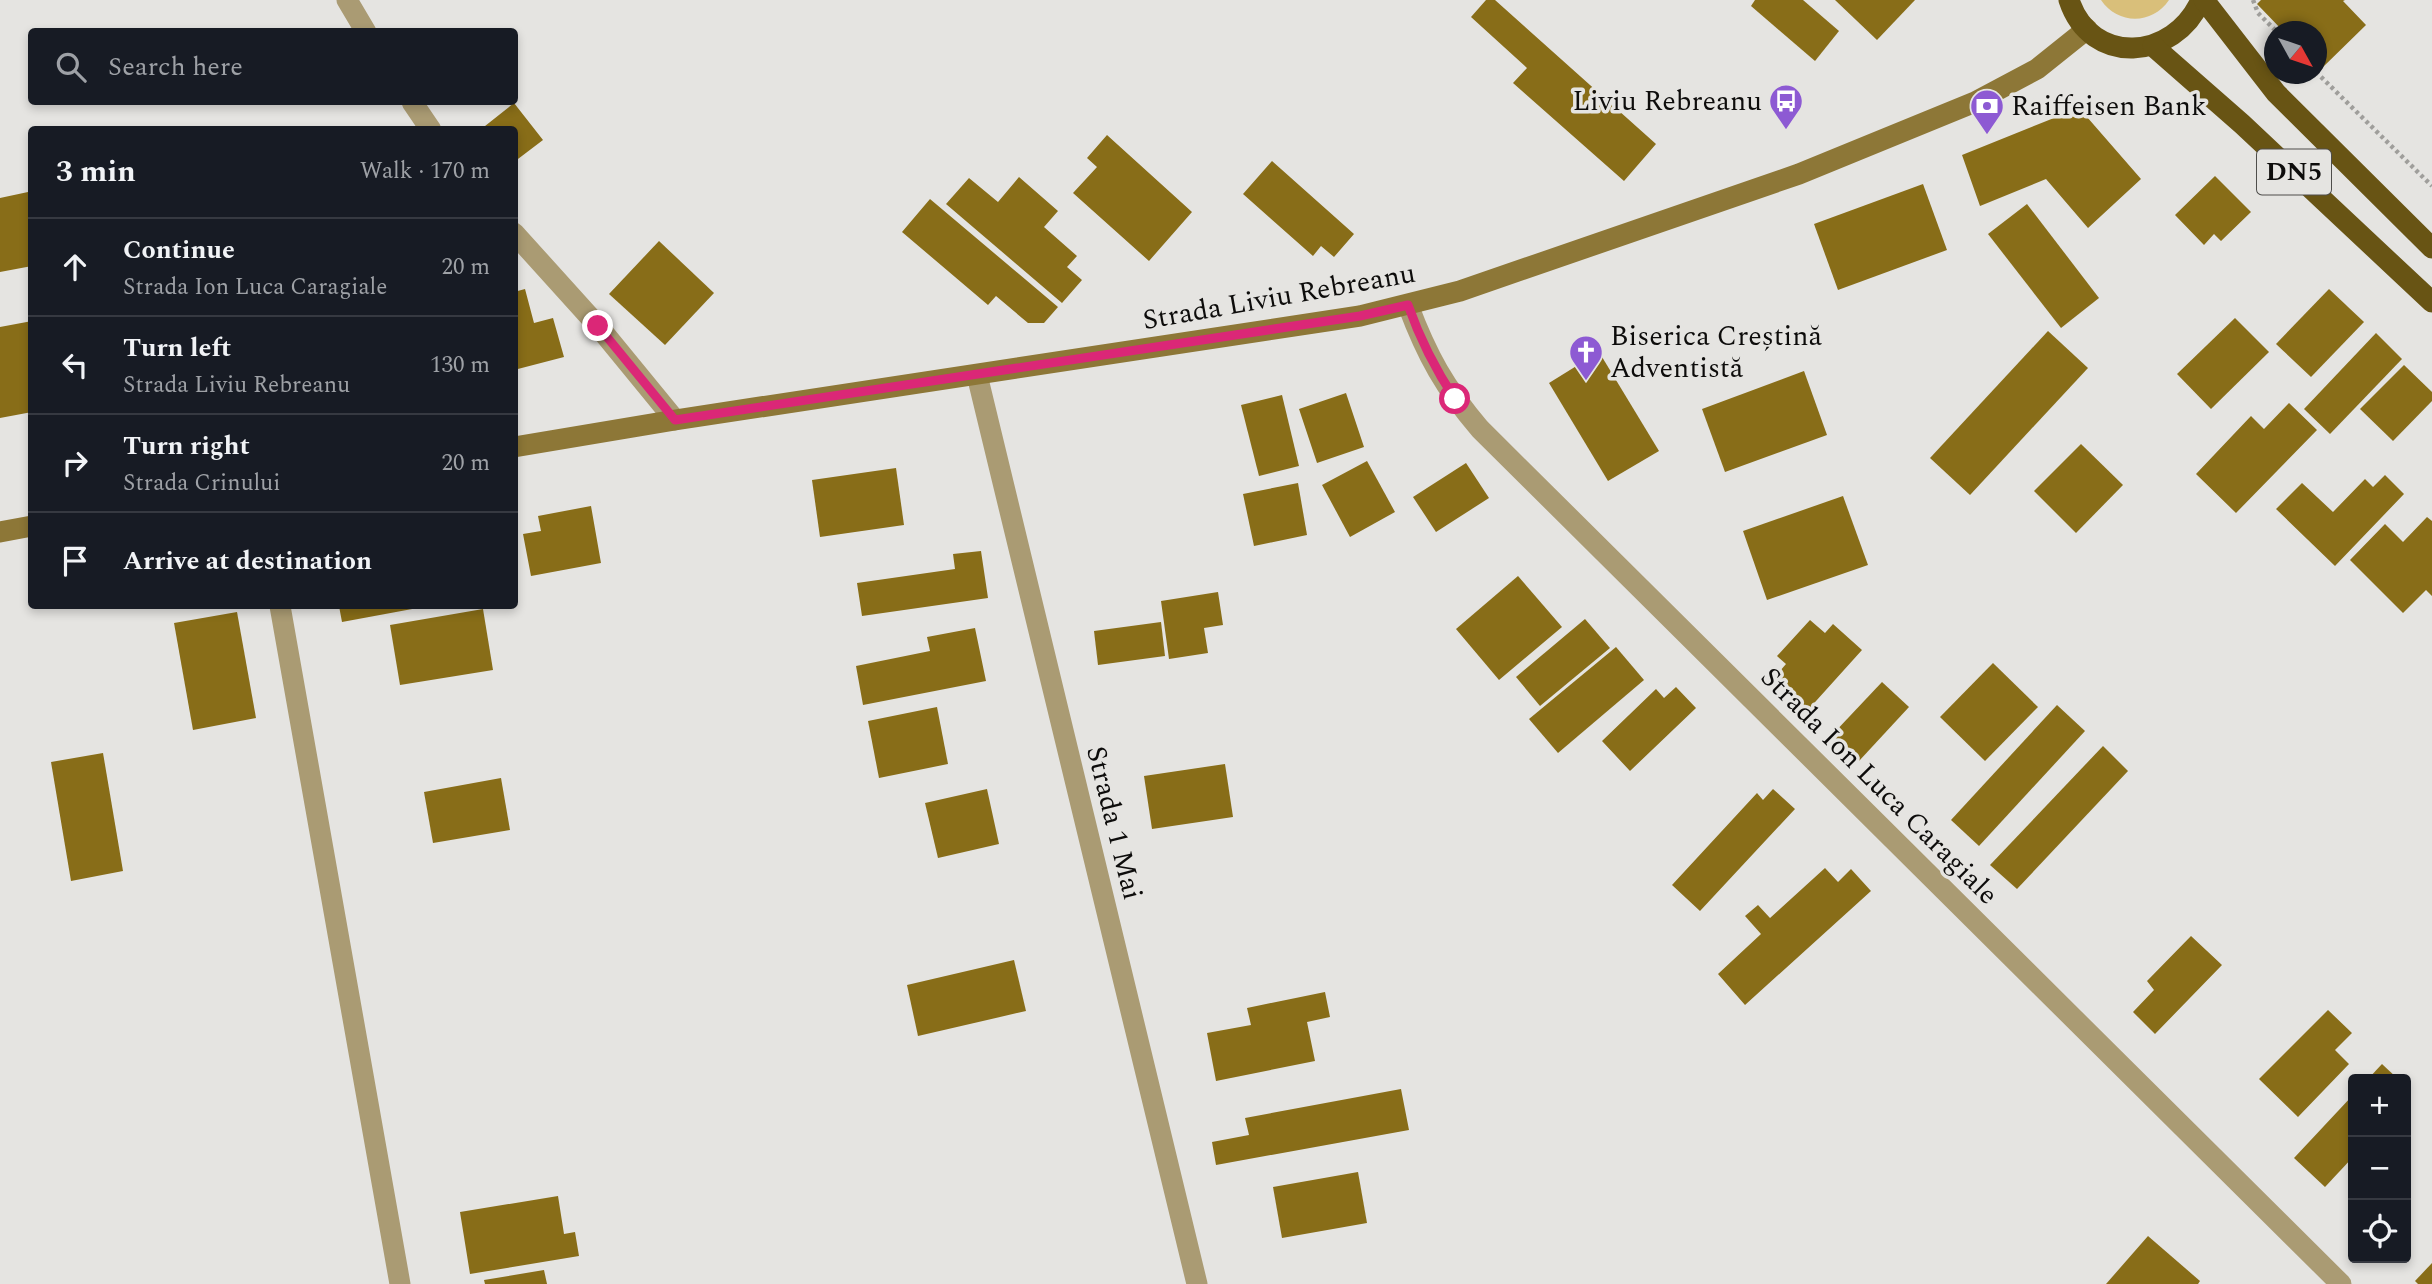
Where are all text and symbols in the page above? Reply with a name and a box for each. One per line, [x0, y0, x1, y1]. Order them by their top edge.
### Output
north arrow [2264, 21, 2327, 84]
search box [28, 28, 518, 105]
text: Search here [108, 47, 243, 87]
icon: search [52, 48, 90, 86]
place label: Liviu Rebreanu [1572, 80, 1762, 123]
bus stop icon: Liviu Rebreanu [1767, 82, 1805, 131]
place label: Raiffeisen Bank [2011, 85, 2207, 128]
bank icon: Raiffeisen Bank [1968, 87, 2006, 136]
text: 3 min [56, 149, 136, 195]
road number: DN5 [2257, 150, 2331, 195]
text: Walk · 170 m [360, 154, 490, 189]
text: Continue [123, 230, 235, 270]
icon: ahead [56, 248, 94, 286]
text: 20 m [441, 250, 490, 285]
street label: Strada Liviu Rebreanu [1139, 252, 1419, 342]
text: Strada Ion Luca Caragiale [123, 270, 387, 305]
route end [582, 310, 613, 341]
place label: Biserica Creștină Adventistă [1610, 315, 1822, 390]
text: Turn left [123, 328, 231, 368]
church icon: Biserica Creștină Adventistă [1567, 333, 1605, 382]
icon: left [56, 346, 94, 384]
text: 130 m [430, 348, 490, 383]
text: Strada Liviu Rebreanu [123, 368, 350, 403]
route start [1439, 383, 1470, 414]
text: Turn right [123, 426, 250, 466]
icon: right [56, 444, 94, 482]
text: 20 m [441, 446, 490, 481]
text: Strada Crinului [123, 466, 280, 501]
text: Arrive at destination [123, 541, 372, 581]
icon: arrive [56, 542, 94, 580]
street label: Strada Ion Luca Caragiale [1750, 657, 2008, 915]
street label: Strada 1 Mai [1074, 742, 1154, 904]
map controls [2348, 1074, 2411, 1263]
button: + [2348, 1074, 2411, 1137]
button: − [2348, 1137, 2411, 1200]
button: locate [2348, 1200, 2411, 1263]

